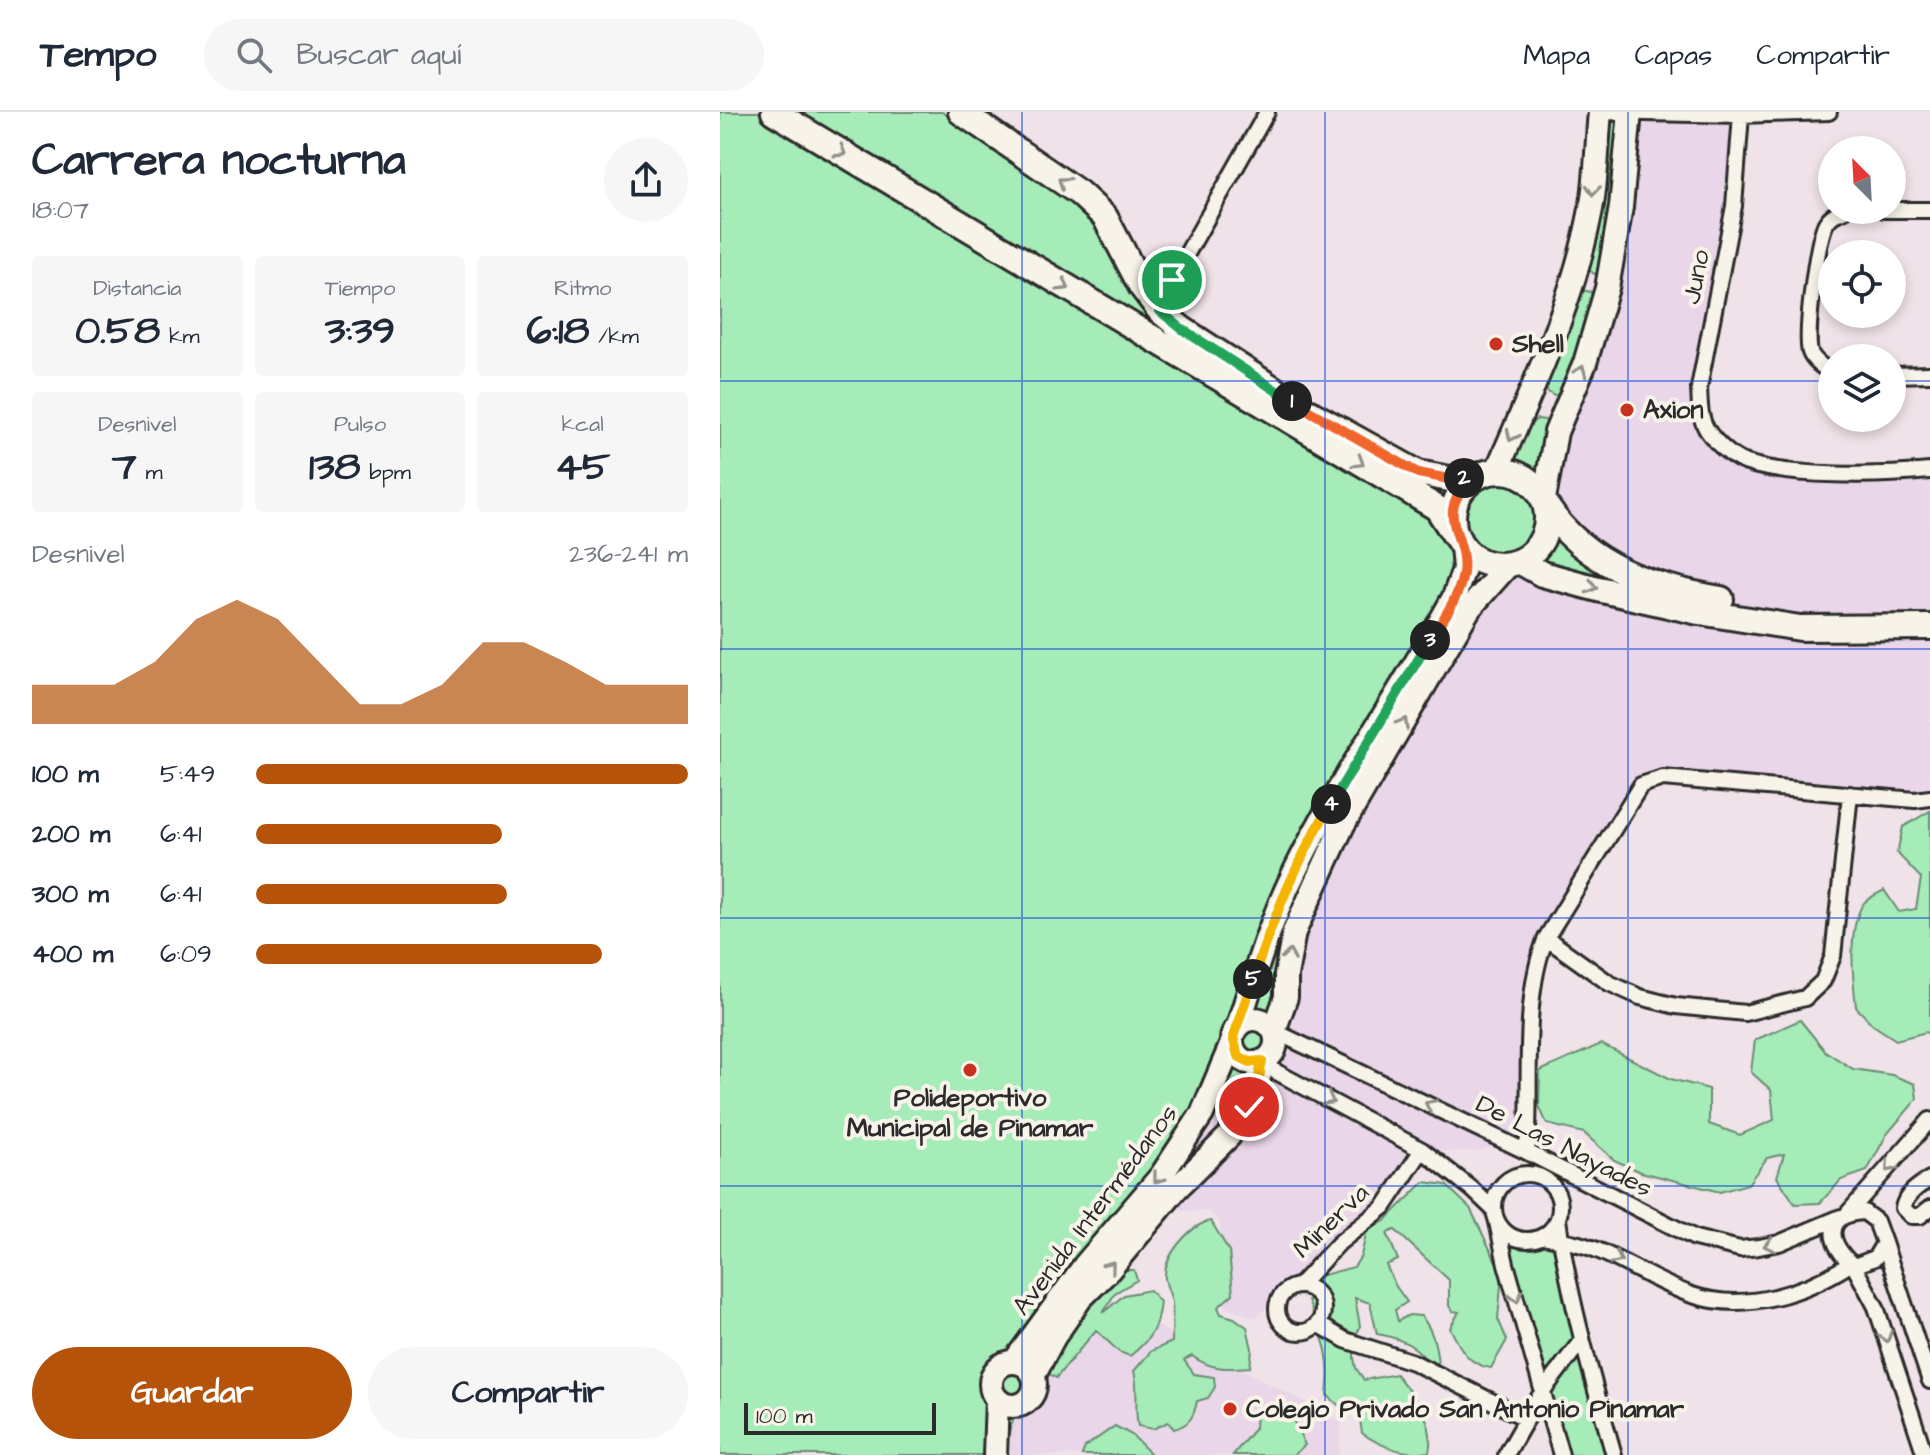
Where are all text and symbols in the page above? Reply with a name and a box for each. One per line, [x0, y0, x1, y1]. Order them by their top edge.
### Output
search box [204, 19, 764, 91]
text: Tempo [40, 29, 156, 81]
icon: search [232, 33, 276, 77]
text: Buscar aquí [296, 34, 461, 76]
text: Mapa [1523, 36, 1590, 75]
text: Capas [1634, 36, 1712, 75]
text: Compartir [1756, 36, 1890, 75]
text: Carrera nocturna [32, 131, 406, 192]
north arrow [1818, 136, 1906, 224]
map controls [1818, 136, 1906, 432]
button: share [604, 138, 688, 222]
one-way arrow [832, 142, 847, 158]
one-way arrow [1058, 177, 1072, 192]
one-way arrow [1585, 184, 1602, 197]
text: 18:07 [32, 192, 89, 228]
button: locate [1818, 240, 1906, 328]
pin [1138, 246, 1206, 314]
street label: Juno [1673, 246, 1719, 307]
icon: arrive [1150, 258, 1194, 302]
text: Distancia [93, 273, 181, 304]
text: Tiempo [325, 273, 395, 304]
text: Ritmo [554, 273, 611, 304]
one-way arrow [1055, 276, 1070, 291]
text: 0.58 [75, 304, 160, 359]
text: 3:39 [325, 304, 395, 359]
text: 6:18 [527, 304, 589, 359]
text: km [160, 321, 200, 352]
text: /km [589, 321, 639, 352]
place label: Shell [1511, 326, 1564, 362]
marker: Shell [1487, 335, 1505, 353]
button: layers [1818, 344, 1906, 432]
one-way arrow [1572, 365, 1588, 379]
pin: 1 [1272, 381, 1312, 421]
text: 1 [1291, 385, 1293, 416]
place label: Axion [1643, 392, 1703, 428]
marker: Axion [1618, 401, 1636, 419]
text: Desnivel [98, 409, 176, 440]
text: Pulso [334, 409, 386, 440]
text: kcal [562, 409, 604, 440]
one-way arrow [1506, 427, 1522, 442]
text: 7 [112, 440, 137, 495]
text: 138 [309, 440, 360, 495]
text: 45 [555, 440, 610, 495]
one-way arrow [1350, 452, 1365, 468]
text: m [137, 457, 163, 488]
text: bpm [360, 457, 411, 488]
pin: 2 [1444, 458, 1484, 498]
text: 2 [1458, 462, 1470, 493]
text: Desnivel [32, 536, 125, 572]
text: 236–241 m [569, 536, 688, 572]
one-way arrow [1585, 578, 1599, 595]
pin: 3 [1410, 620, 1450, 660]
text: 3 [1424, 624, 1436, 655]
one-way arrow [1393, 717, 1409, 732]
text: 100 m [32, 756, 99, 792]
text: 5:49 [160, 756, 215, 792]
pin: 4 [1311, 784, 1351, 824]
text: 4 [1324, 788, 1338, 819]
text: 200 m [32, 816, 110, 852]
text: 6:41 [160, 816, 202, 852]
text: 300 m [32, 876, 109, 912]
text: 6:41 [160, 876, 202, 912]
text: 400 m [32, 936, 113, 972]
text: 6:09 [160, 936, 212, 972]
one-way arrow [1280, 948, 1297, 962]
pin: 5 [1233, 959, 1273, 999]
text: 5 [1245, 963, 1261, 994]
marker: Polideportivo Municipal de Pinamar [961, 1061, 979, 1079]
pin [1215, 1073, 1283, 1141]
place label: Polideportivo Municipal de Pinamar [847, 1080, 1094, 1146]
icon: check [1227, 1085, 1271, 1129]
street label: De Las Nayades [1469, 1086, 1658, 1208]
one-way arrow [1321, 1091, 1335, 1106]
street label: Avenida Intermédanos [1004, 1097, 1186, 1323]
one-way arrow [1424, 1099, 1438, 1115]
one-way arrow [1885, 1158, 1900, 1172]
one-way arrow [1153, 1169, 1167, 1184]
street label: Minerva [1285, 1176, 1377, 1266]
one-way arrow [1762, 1235, 1776, 1252]
one-way arrow [1609, 1250, 1624, 1265]
one-way arrow [1100, 1261, 1115, 1275]
one-way arrow [1507, 1290, 1523, 1304]
one-way arrow [1877, 1329, 1893, 1343]
button: Guardar [32, 1347, 352, 1439]
button: Compartir [368, 1347, 688, 1439]
place label: Colegio Privado San Antonio Pinamar [1246, 1391, 1685, 1430]
scale bar [744, 1399, 936, 1435]
marker: Colegio Privado San Antonio Pinamar [1221, 1400, 1239, 1418]
text: 100 m [756, 1401, 813, 1432]

